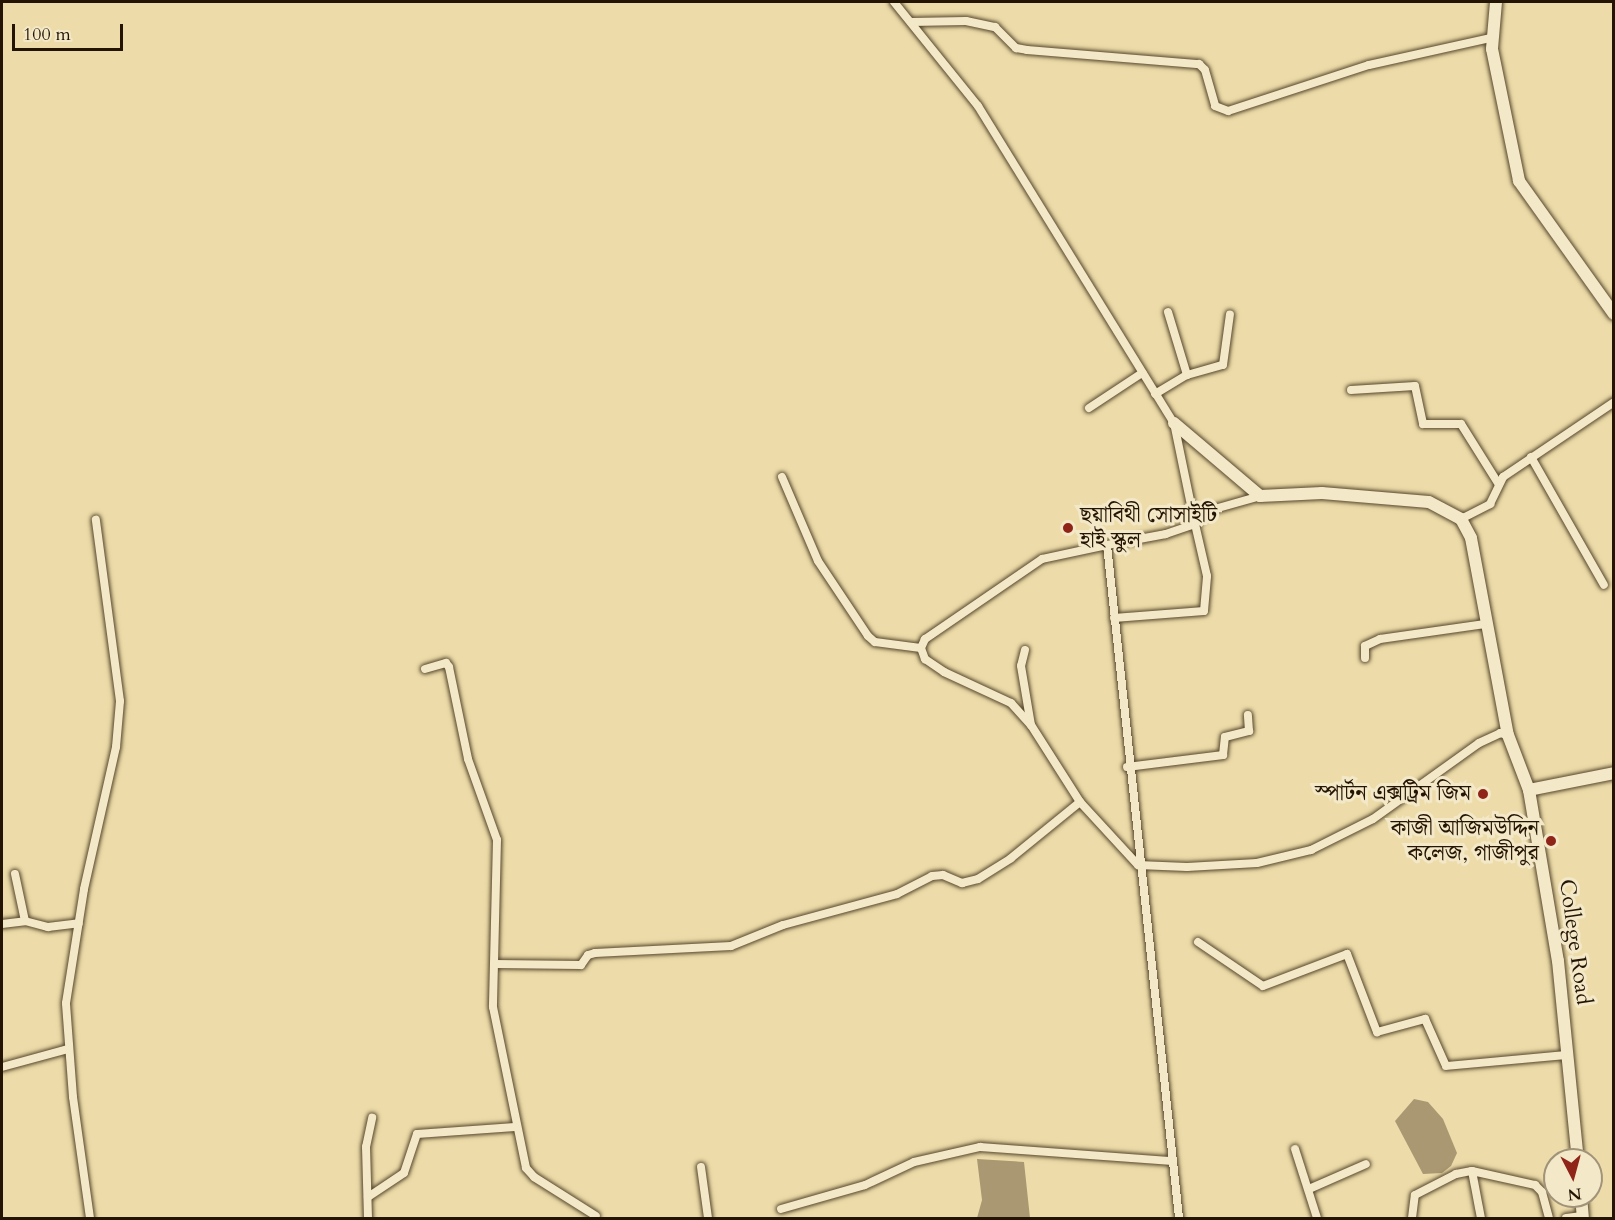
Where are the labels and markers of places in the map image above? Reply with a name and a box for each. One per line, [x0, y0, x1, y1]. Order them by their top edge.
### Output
place label: ছয়াবিথী সোসাইটি হাই স্কুল [1080, 502, 1217, 554]
marker: ছয়াবিথী সোসাইটি হাই স্কুল [1061, 521, 1075, 535]
place label: স্পার্টন এক্সট্রিম জিম [1315, 781, 1471, 807]
marker: স্পার্টন এক্সট্রিম জিম [1476, 787, 1490, 801]
place label: কাজী আজিমউদ্দিন কলেজ, গাজীপুর [1391, 815, 1539, 866]
marker: কাজী আজিমউদ্দিন কলেজ, গাজীপুর [1544, 834, 1558, 848]

